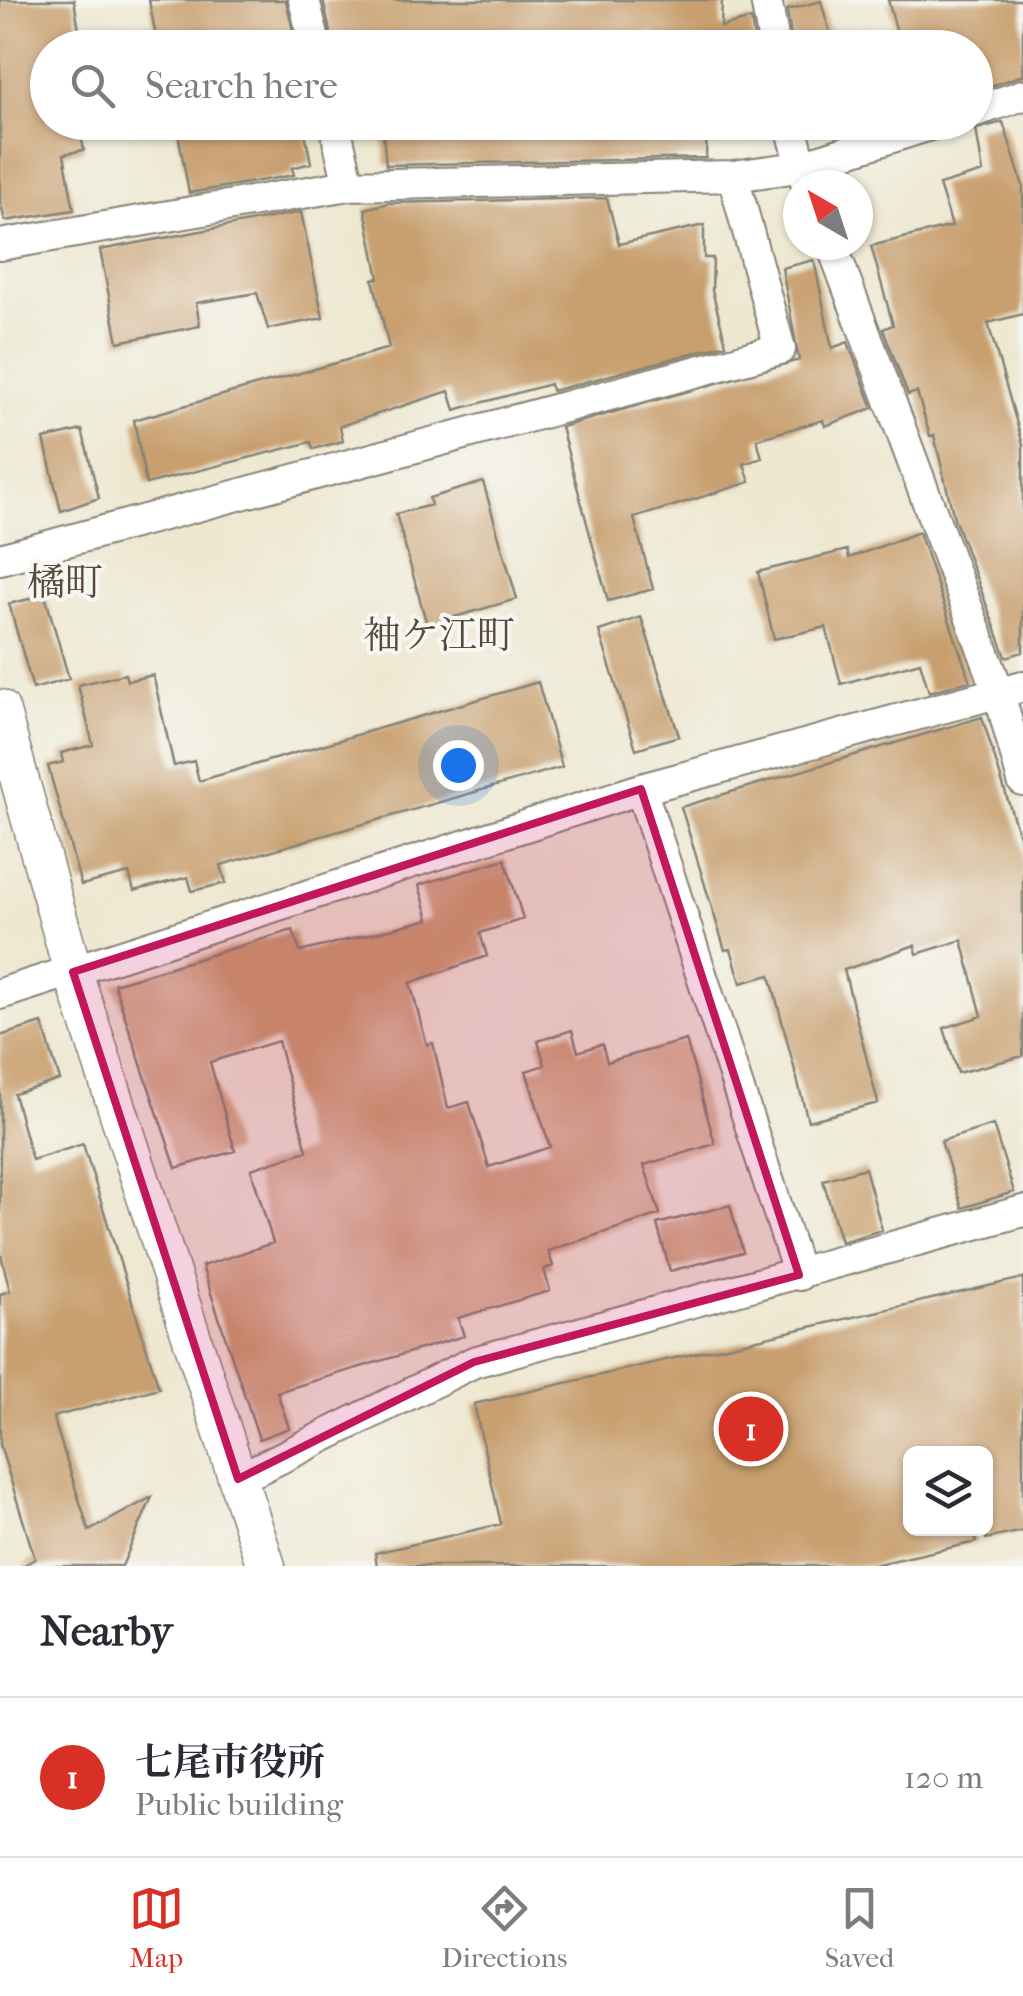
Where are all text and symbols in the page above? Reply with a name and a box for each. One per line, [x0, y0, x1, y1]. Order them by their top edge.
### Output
search box [30, 30, 993, 140]
icon: search [65, 58, 120, 113]
text: Search here [145, 63, 338, 108]
north arrow [783, 170, 873, 260]
district label: 橘町 [27, 560, 103, 605]
district label: 袖ケ江町 [363, 613, 515, 658]
your location [433, 740, 484, 791]
pin: 1 [718, 1392, 784, 1466]
map controls [903, 1446, 993, 1536]
button: layers [903, 1446, 993, 1536]
text: Nearby [40, 1607, 172, 1656]
text: 七尾市役所 [135, 1740, 325, 1785]
text: 1 [67, 1759, 78, 1796]
text: 120 m [904, 1759, 983, 1796]
text: Public building [135, 1786, 343, 1823]
tab: Map [129, 1881, 184, 1974]
tab: Directions [441, 1881, 567, 1974]
tab: Saved [825, 1881, 894, 1974]

